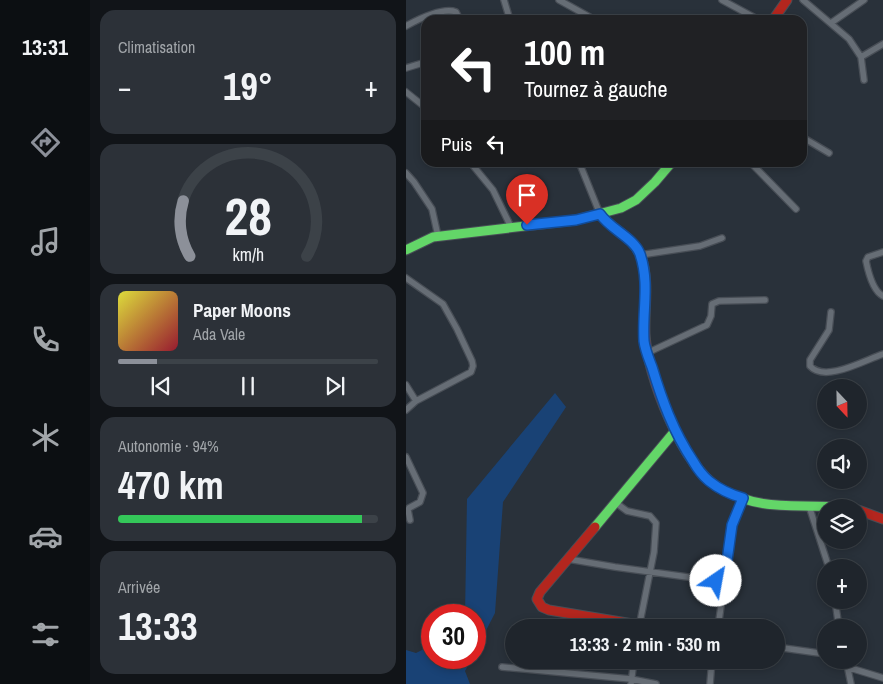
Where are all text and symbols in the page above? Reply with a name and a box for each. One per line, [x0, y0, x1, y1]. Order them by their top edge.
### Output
text: 100 m [524, 29, 605, 76]
text: 13:31 [22, 32, 68, 62]
icon: left [441, 35, 506, 100]
text: Climatisation [118, 36, 195, 58]
text: 19° [223, 61, 273, 112]
text: − [118, 68, 131, 106]
text: + [365, 68, 378, 106]
text: Tournez à gauche [524, 74, 667, 104]
icon: directions [28, 125, 63, 160]
icon: left [482, 130, 510, 158]
text: Puis [441, 131, 472, 157]
pin [506, 174, 548, 225]
text: 28 [224, 181, 272, 251]
icon: arrive [513, 181, 541, 209]
icon: music [28, 224, 63, 259]
text: km/h [232, 243, 264, 267]
text: Paper Moons [193, 297, 291, 323]
icon: phone [28, 322, 63, 357]
text: Ada Vale [193, 323, 245, 345]
icon: previous [147, 372, 175, 400]
icon: pause [234, 372, 262, 400]
icon: next [321, 372, 349, 400]
north arrow [817, 379, 867, 429]
map controls [817, 379, 867, 669]
icon: climate [28, 420, 63, 455]
text: Autonomie · 94% [118, 435, 219, 457]
button: sound [817, 439, 867, 489]
text: 470 km [118, 460, 224, 511]
button: layers [817, 499, 867, 549]
icon: car [28, 519, 63, 554]
position arrow [689, 554, 741, 606]
button: + [817, 559, 867, 609]
text: Arrivée [118, 576, 160, 598]
text: 13:33 [118, 601, 198, 652]
speed limit sign: 30 [421, 604, 486, 669]
icon: filters [28, 617, 63, 652]
button: − [817, 619, 867, 669]
text: 13:33 · 2 min · 530 m [570, 631, 720, 657]

